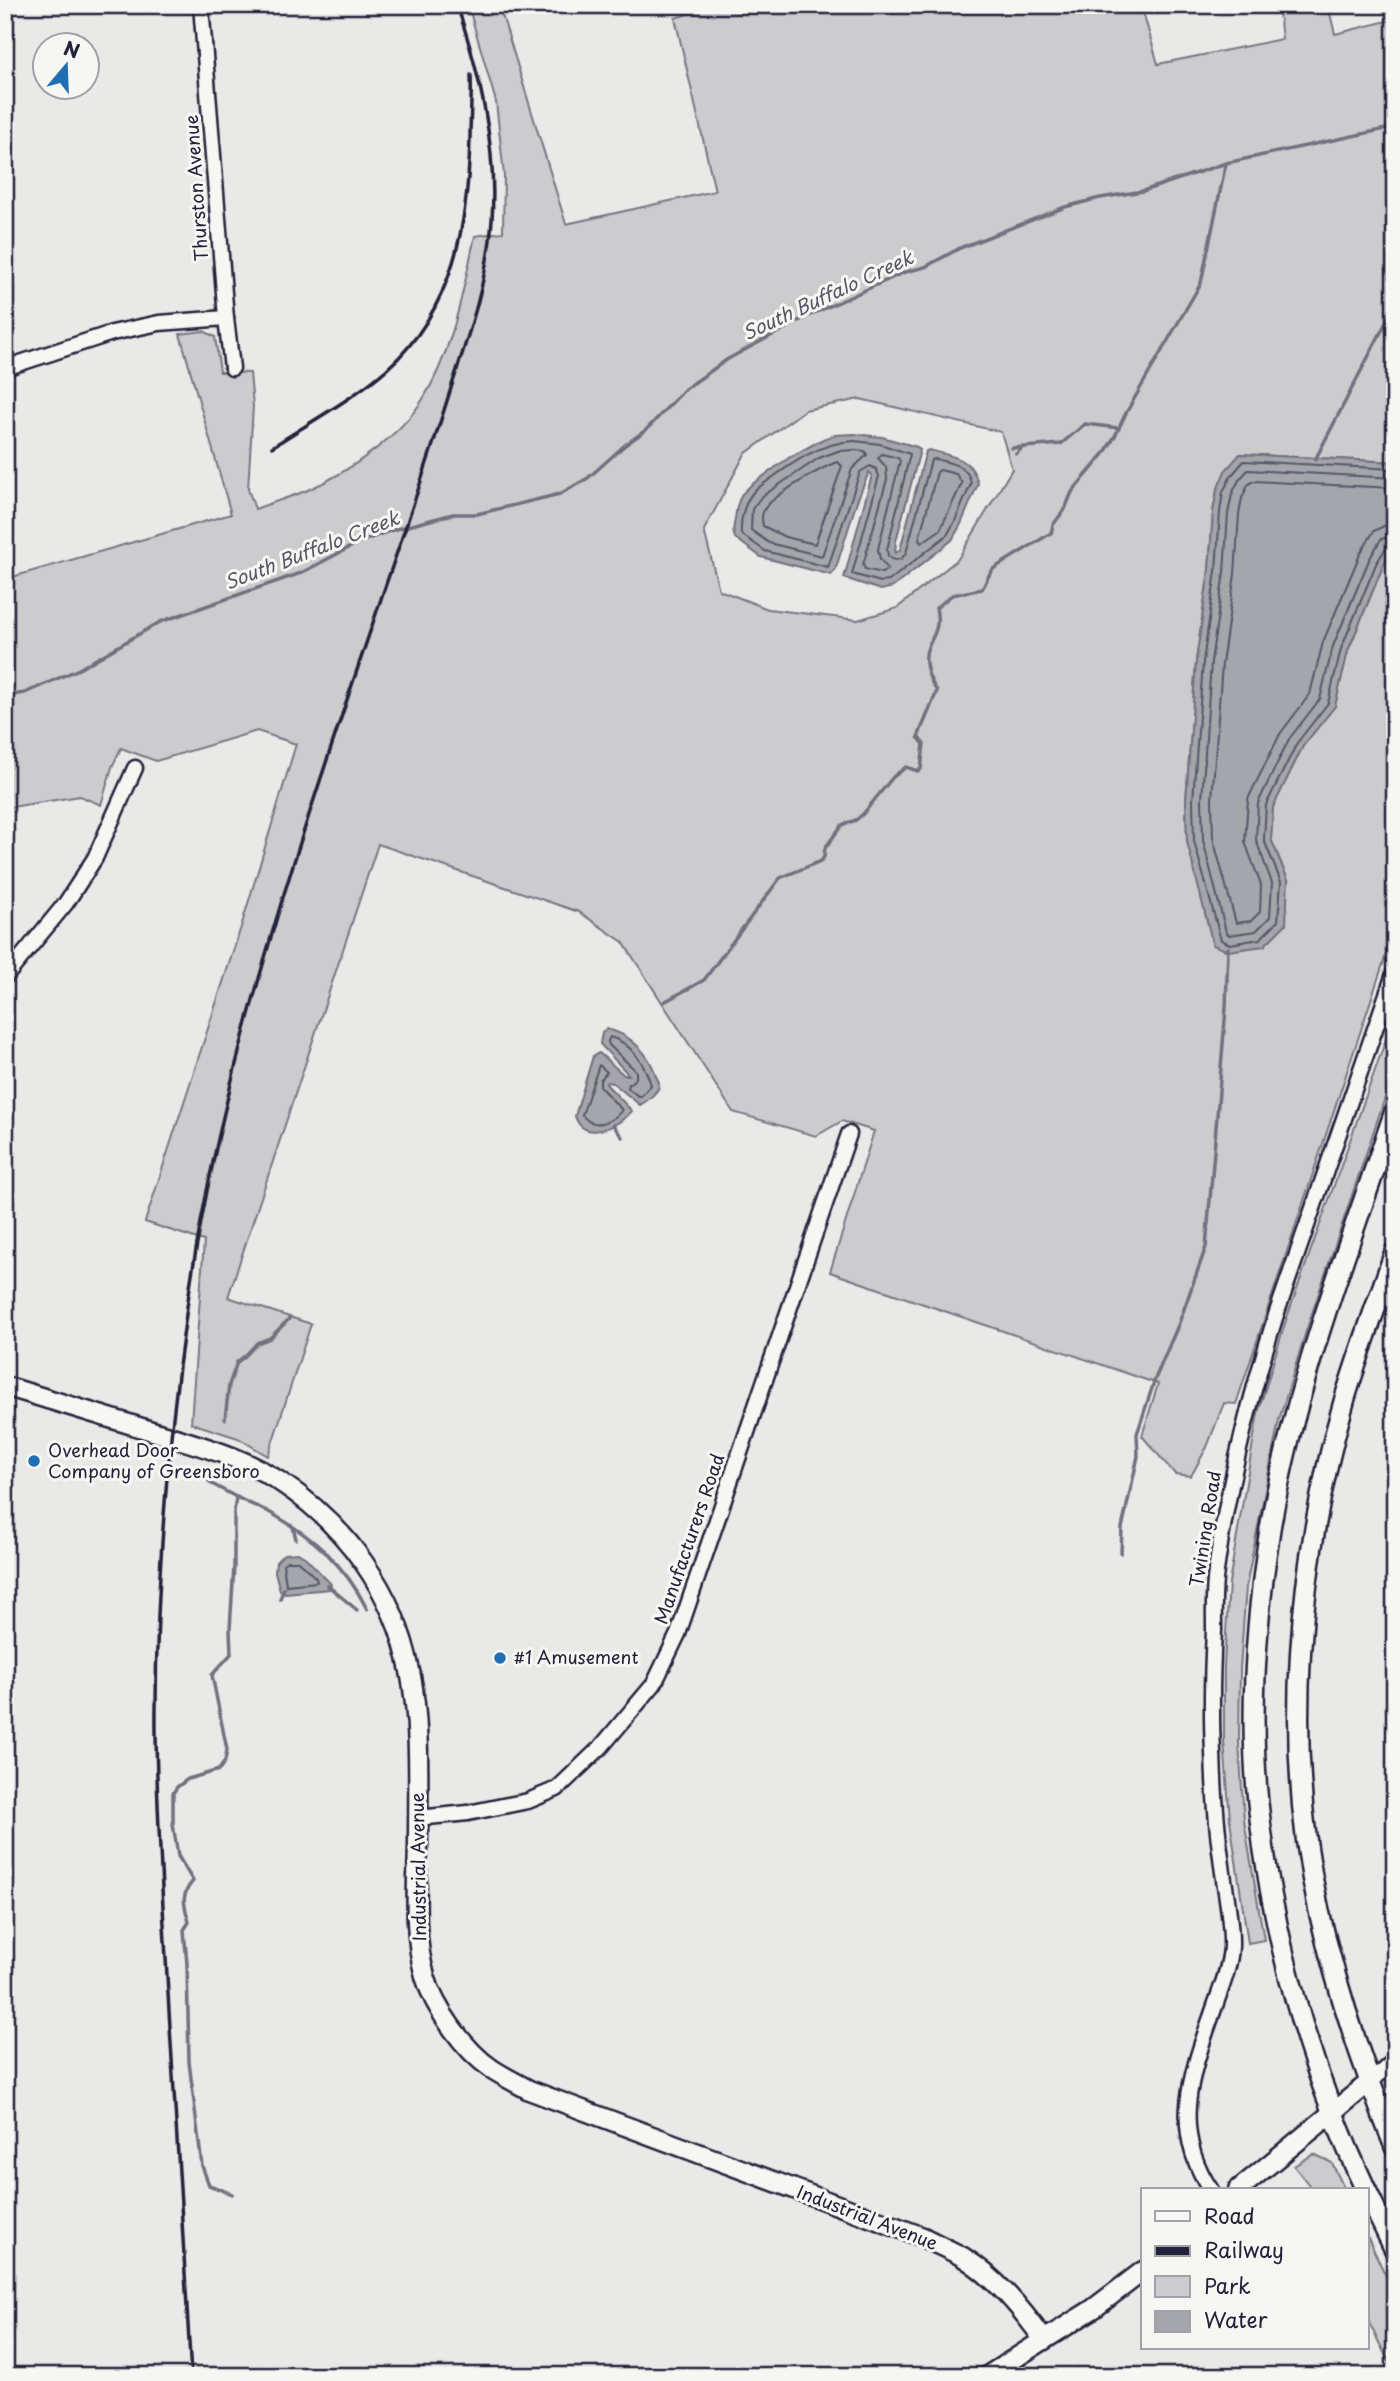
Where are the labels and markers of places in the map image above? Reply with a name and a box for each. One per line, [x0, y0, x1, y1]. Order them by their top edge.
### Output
place label: Overhead Door Company of Greensboro [48, 1436, 260, 1484]
marker: Overhead Door Company of Greensboro [26, 1453, 42, 1469]
place label: #1 Amusement [514, 1643, 638, 1670]
marker: #1 Amusement [492, 1650, 508, 1666]

